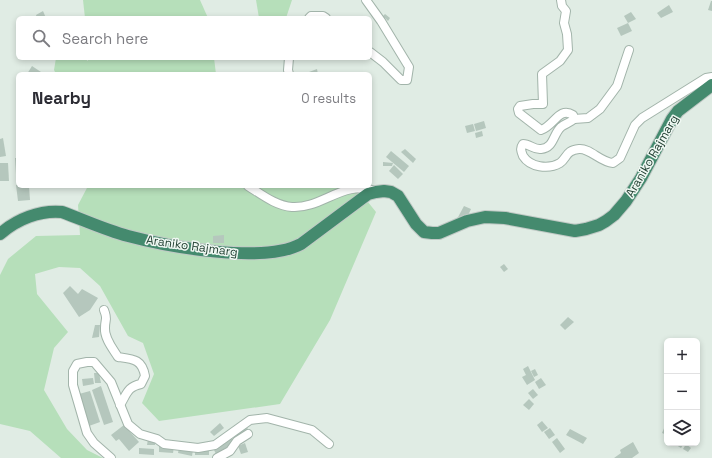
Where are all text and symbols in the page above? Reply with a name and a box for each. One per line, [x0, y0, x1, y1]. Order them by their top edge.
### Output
search box [16, 16, 372, 60]
icon: search [30, 27, 52, 49]
text: Search here [62, 29, 148, 48]
text: Nearby [32, 87, 91, 109]
text: 0 results [301, 90, 356, 107]
street label: Araniko Rajmarg [622, 112, 682, 200]
street label: Araniko Rajmarg [145, 232, 239, 260]
map controls [664, 338, 700, 446]
button: + [664, 338, 700, 374]
button: − [664, 374, 700, 410]
button: layers [664, 410, 700, 446]

